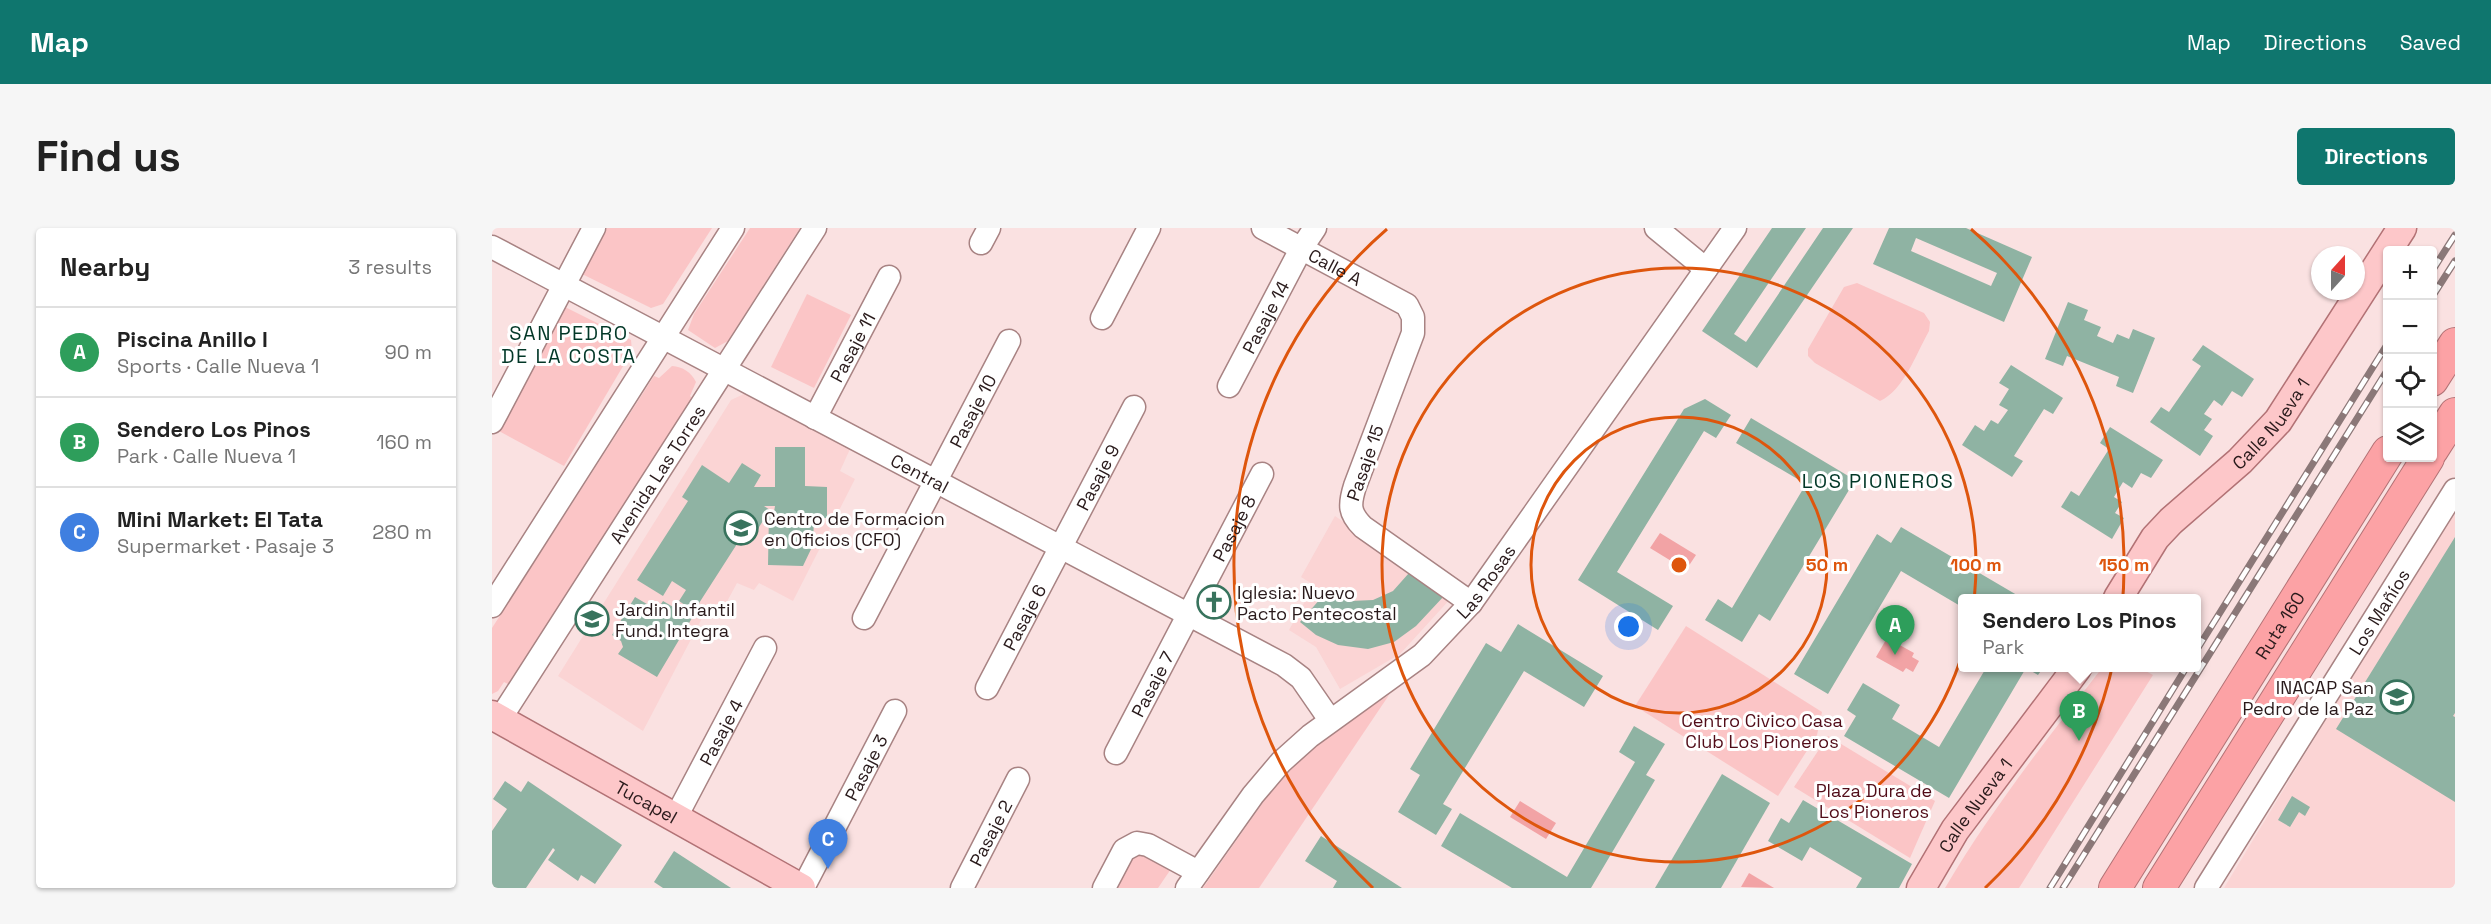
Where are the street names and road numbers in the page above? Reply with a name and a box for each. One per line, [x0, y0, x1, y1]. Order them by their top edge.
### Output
street label: Calle A [1305, 243, 1366, 290]
street label: Pasaje 14 [1237, 277, 1294, 357]
street label: Pasaje 11 [824, 308, 880, 386]
street label: Pasaje 10 [944, 370, 1001, 451]
street label: Calle Nueva 1 [2227, 373, 2314, 474]
street label: Avenida Las Torres [604, 400, 710, 548]
street label: Pasaje 15 [1341, 422, 1389, 504]
street label: Pasaje 9 [1071, 440, 1124, 514]
street label: Central [887, 448, 953, 498]
street label: Pasaje 8 [1207, 491, 1261, 565]
street label: Las Rosas [1451, 540, 1520, 623]
street label: Los Mañíos [2343, 564, 2414, 659]
street label: Pasaje 6 [997, 580, 1051, 654]
street label: Ruta 160 [2250, 587, 2309, 663]
street label: Pasaje 7 [1126, 647, 1179, 720]
street label: Pasaje 4 [694, 695, 748, 769]
street label: Pasaje 3 [839, 730, 892, 804]
street label: Calle Nueva 1 [1933, 753, 2017, 856]
street label: Tucapel [611, 775, 682, 828]
street label: Pasaje 2 [964, 796, 1017, 870]

